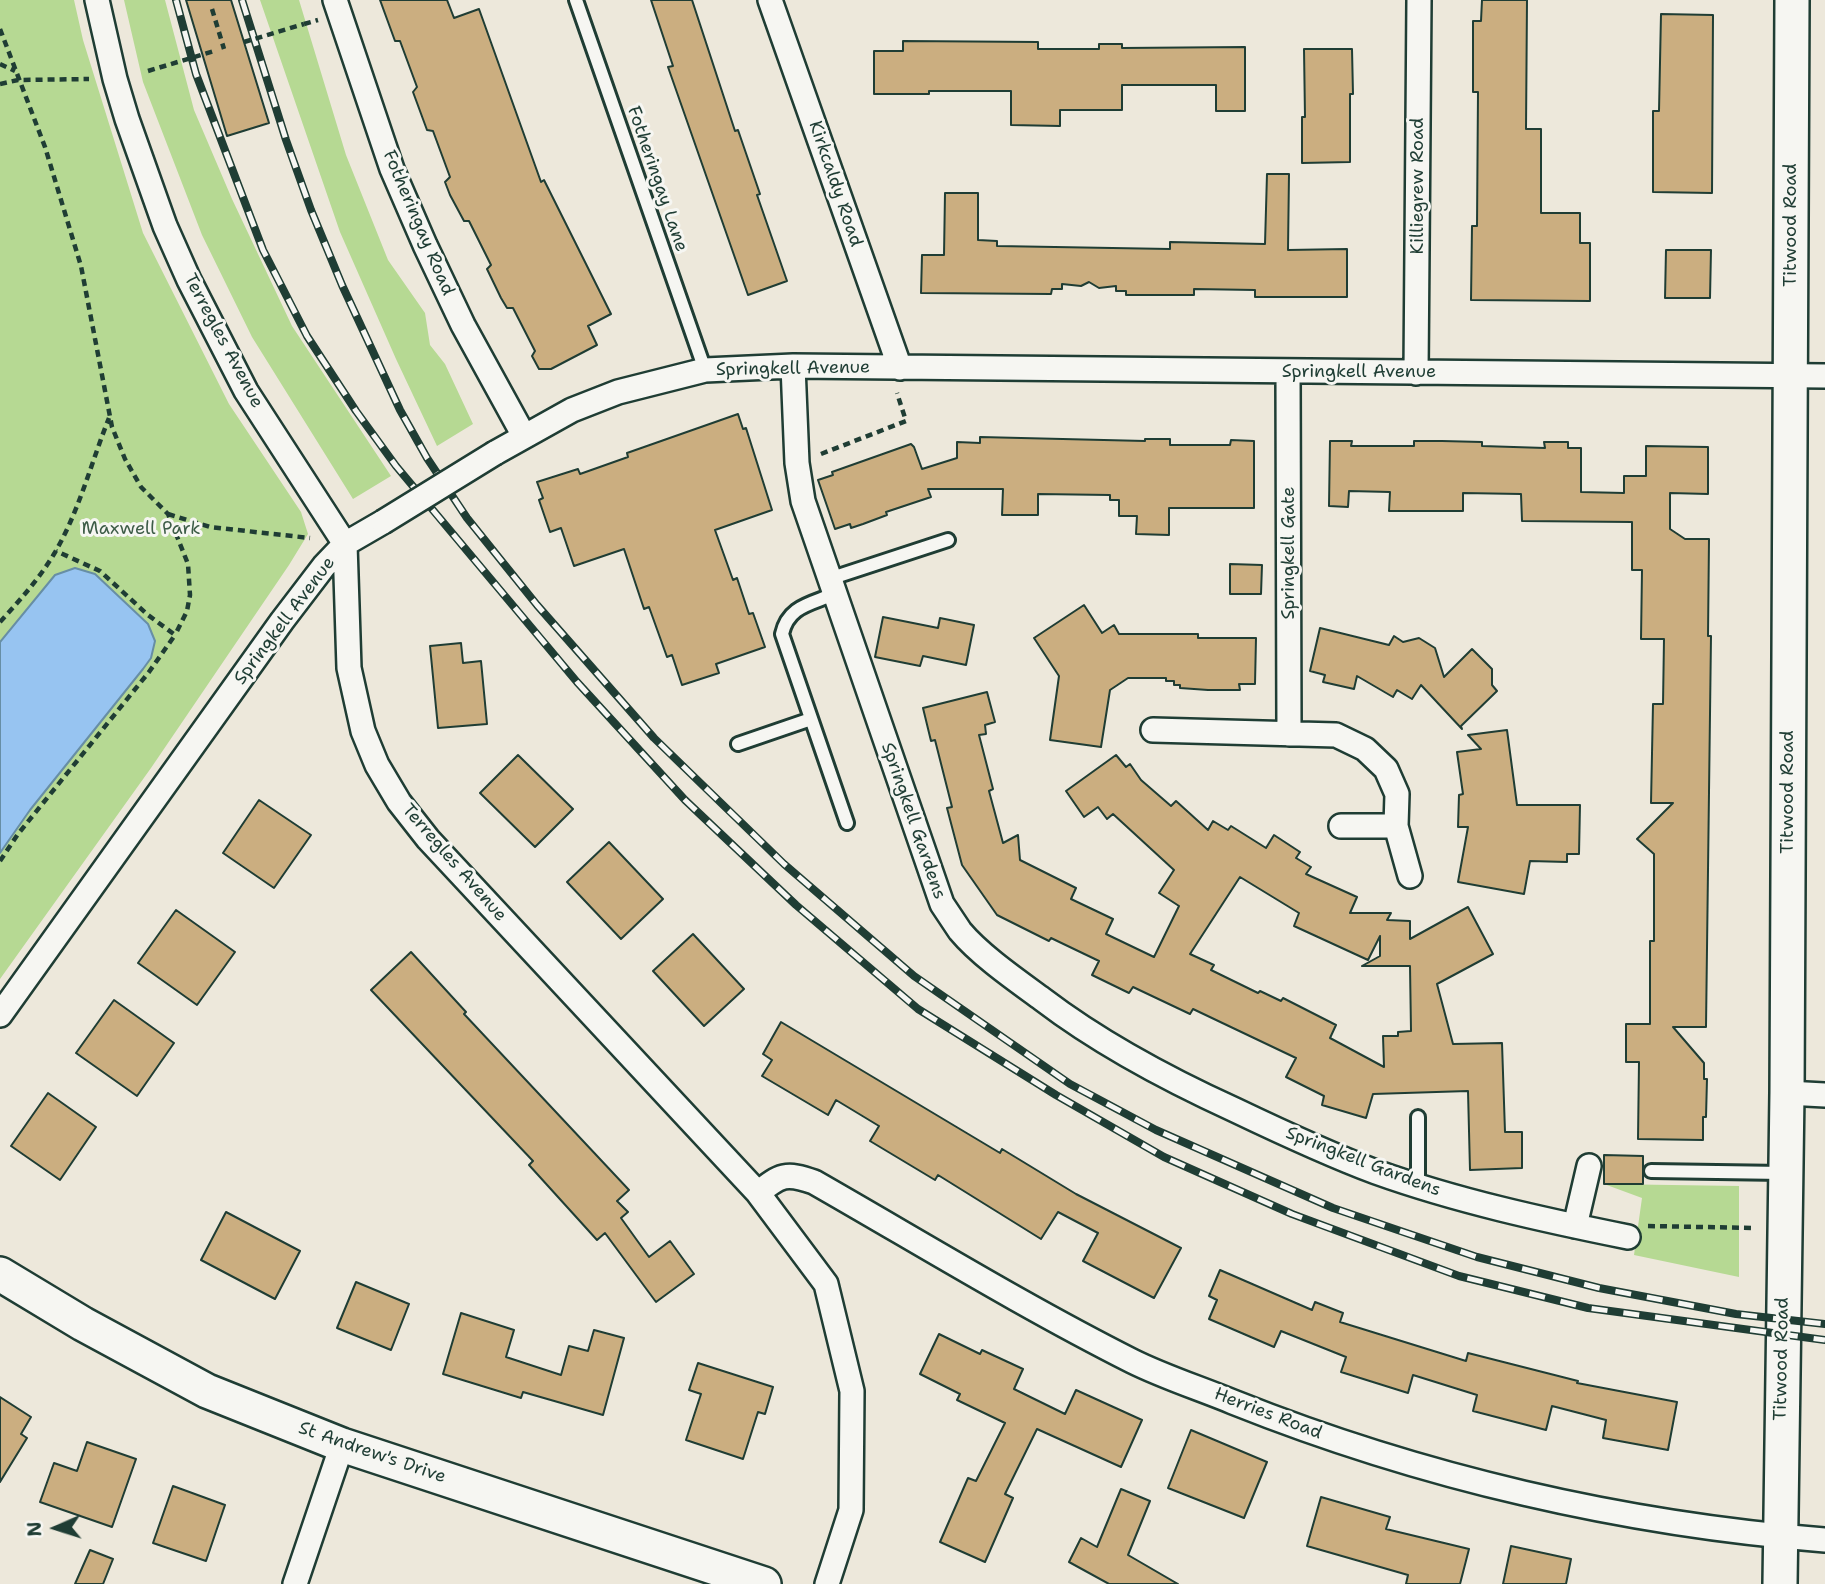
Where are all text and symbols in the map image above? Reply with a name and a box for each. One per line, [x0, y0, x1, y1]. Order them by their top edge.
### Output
street label: Fotheringay Lane [622, 103, 692, 255]
street label: Kirkcaldy Road [803, 118, 867, 250]
street label: Killiegrew Road [1407, 118, 1429, 254]
street label: Fotheringay Road [378, 147, 458, 299]
street label: Titwood Road [1780, 163, 1802, 287]
street label: Terregles Avenue [179, 270, 267, 412]
street label: Springkell Avenue [716, 357, 870, 381]
street label: Springkell Avenue [1282, 361, 1436, 383]
street label: Springkell Gate [1278, 487, 1300, 619]
park label: Maxwell Park [81, 518, 201, 540]
street label: Springkell Avenue [230, 553, 340, 689]
street label: Titwood Road [1777, 730, 1799, 854]
street label: Springkell Gardens [876, 740, 950, 902]
street label: Terregles Avenue [397, 800, 511, 926]
street label: Springkell Gardens [1282, 1122, 1444, 1202]
street label: Titwood Road [1770, 1297, 1794, 1421]
street label: Herries Road [1211, 1384, 1325, 1444]
street label: St Andrew's Drive [295, 1418, 449, 1488]
north arrow [21, 1493, 91, 1563]
text: N [22, 1521, 47, 1537]

